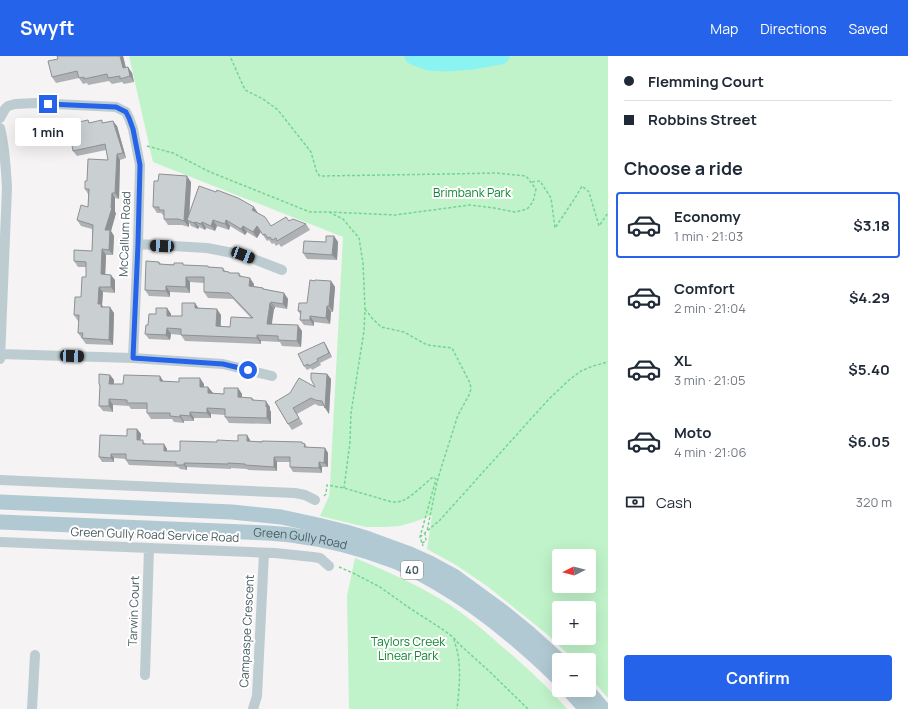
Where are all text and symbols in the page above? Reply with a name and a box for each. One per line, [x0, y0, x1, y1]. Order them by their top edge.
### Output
text: Swyft [20, 15, 74, 41]
text: Map [710, 19, 738, 38]
text: Directions [760, 19, 827, 38]
text: Saved [849, 19, 888, 38]
text: Flemming Court [648, 71, 764, 92]
route end [39, 95, 57, 113]
text: Robbins Street [648, 109, 757, 130]
callout: 1 min [15, 118, 81, 146]
text: 1 min [32, 123, 64, 141]
text: Choose a ride [624, 156, 743, 180]
park label: Brimbank Park [433, 184, 512, 201]
street label: McCallum Road [115, 191, 134, 277]
text: Economy [674, 206, 741, 227]
icon: car [626, 207, 662, 243]
text: $3.18 [853, 215, 890, 236]
text: 1 min · 21:03 [674, 227, 743, 245]
car [150, 239, 174, 253]
car [230, 245, 256, 265]
text: Comfort [674, 278, 735, 299]
icon: car [626, 279, 662, 315]
text: $4.29 [849, 287, 890, 308]
text: 2 min · 21:04 [674, 299, 746, 317]
car [60, 350, 84, 362]
text: XL [674, 350, 692, 371]
icon: car [626, 351, 662, 387]
text: $5.40 [848, 359, 890, 380]
route start [239, 361, 257, 379]
text: 3 min · 21:05 [674, 371, 746, 389]
text: Moto [674, 422, 711, 443]
icon: car [626, 423, 662, 459]
text: $6.05 [848, 431, 890, 452]
text: 4 min · 21:06 [674, 443, 747, 461]
icon: cash [624, 491, 646, 513]
text: Cash [656, 492, 692, 513]
text: 320 m [856, 493, 892, 511]
street label: Green Gully Road Service Road [70, 523, 240, 546]
street label: Green Gully Road [253, 523, 349, 553]
north arrow [552, 549, 596, 593]
map controls [552, 549, 596, 697]
road number: 40 [401, 561, 423, 579]
street label: Campaspe Crescent [235, 574, 258, 688]
street label: Tarwin Court [124, 575, 143, 647]
button: + [552, 601, 596, 645]
park label: Taylors Creek Linear Park [371, 633, 446, 664]
button: − [552, 653, 596, 697]
button: Confirm [624, 655, 892, 701]

